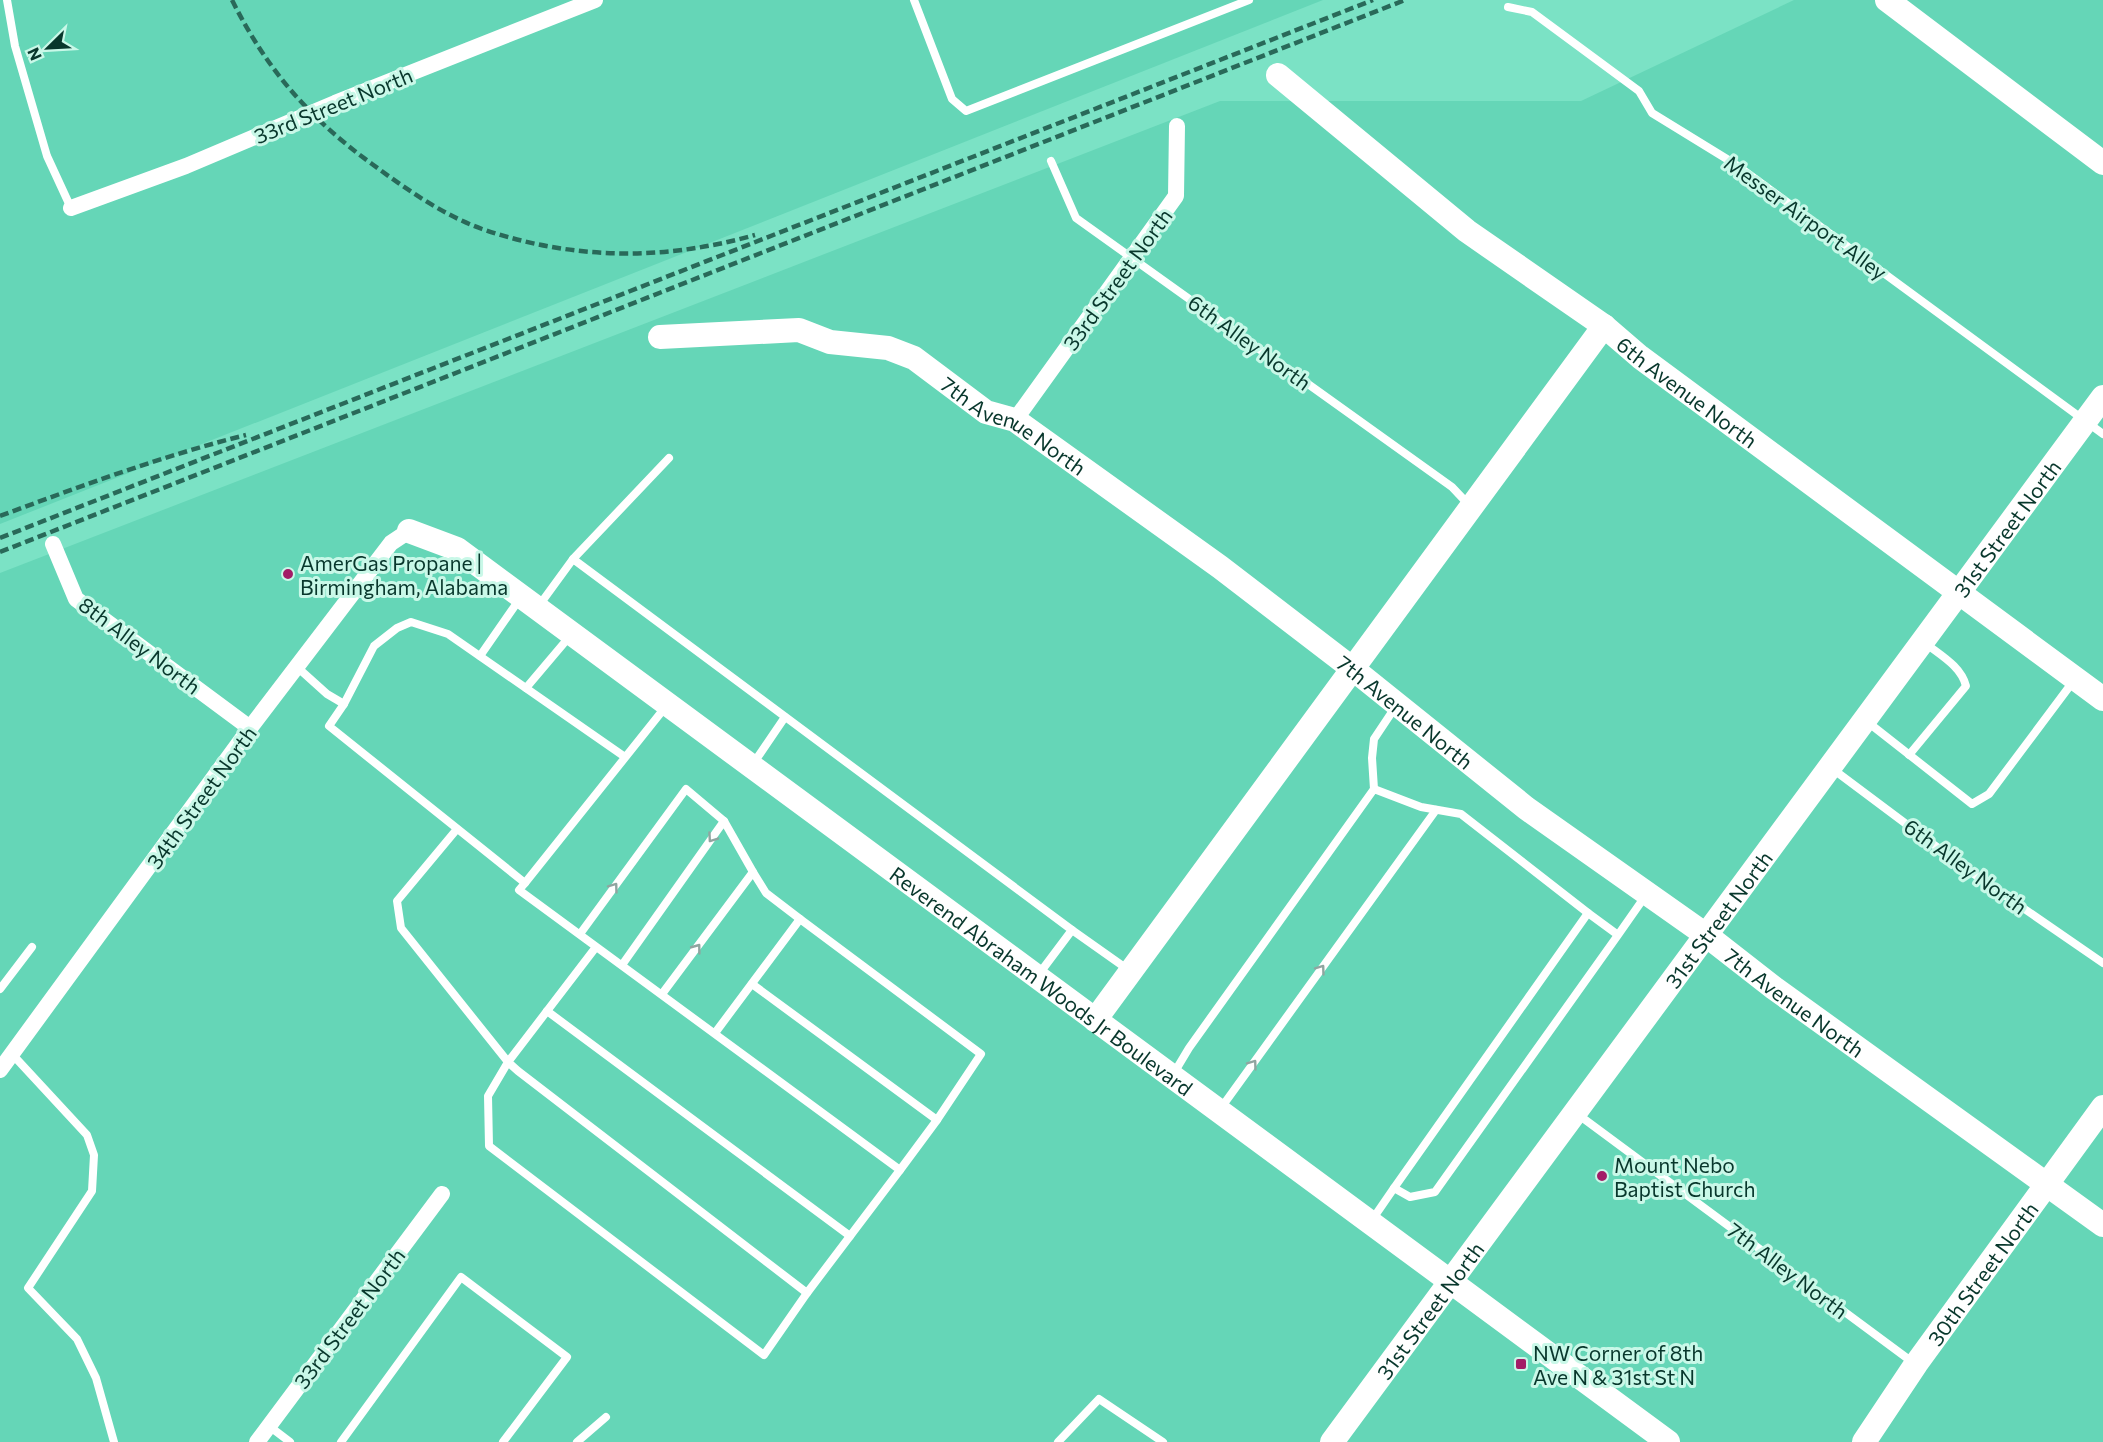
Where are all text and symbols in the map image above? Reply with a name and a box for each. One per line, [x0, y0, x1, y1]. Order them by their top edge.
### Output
north arrow [18, 18, 78, 78]
text: N [23, 45, 45, 64]
street label: 33rd Street North [250, 62, 416, 148]
street label: Messer Airport Alley [1720, 150, 1892, 284]
street label: 33rd Street North [1057, 203, 1177, 355]
street label: 6th Alley North [1184, 289, 1316, 395]
street label: 6th Avenue North [1612, 331, 1763, 452]
street label: 7th Avenue North [937, 371, 1091, 480]
street label: 31st Street North [1948, 454, 2065, 601]
place label: AmerGas Propane | Birmingham, Alabama [300, 550, 508, 599]
marker: AmerGas Propane | Birmingham, Alabama [281, 567, 295, 581]
street label: 8th Alley North [74, 591, 206, 699]
street label: 7th Avenue North [1333, 649, 1479, 773]
street label: 34th Street North [141, 721, 261, 873]
street label: 6th Alley North [1900, 813, 2032, 919]
one-way arrow [708, 832, 719, 843]
street label: 31st Street North [1659, 846, 1777, 992]
street label: Reverend Abraham Woods Jr Boulevard [886, 861, 1198, 1100]
one-way arrow [607, 882, 618, 893]
street label: 7th Avenue North [1720, 942, 1870, 1062]
one-way arrow [689, 943, 700, 954]
one-way arrow [1314, 965, 1325, 976]
one-way arrow [1246, 1060, 1257, 1071]
place label: Mount Nebo Baptist Church [1614, 1152, 1756, 1201]
marker: Mount Nebo Baptist Church [1595, 1169, 1609, 1183]
street label: 30th Street North [1922, 1197, 2043, 1350]
street label: 7th Alley North [1723, 1217, 1853, 1323]
street label: 31st Street North [1371, 1237, 1488, 1383]
street label: 33rd Street North [288, 1243, 410, 1393]
place label: NW Corner of 8th Ave N & 31st St N [1533, 1340, 1703, 1389]
marker: NW Corner of 8th Ave N & 31st St N [1514, 1357, 1528, 1371]

